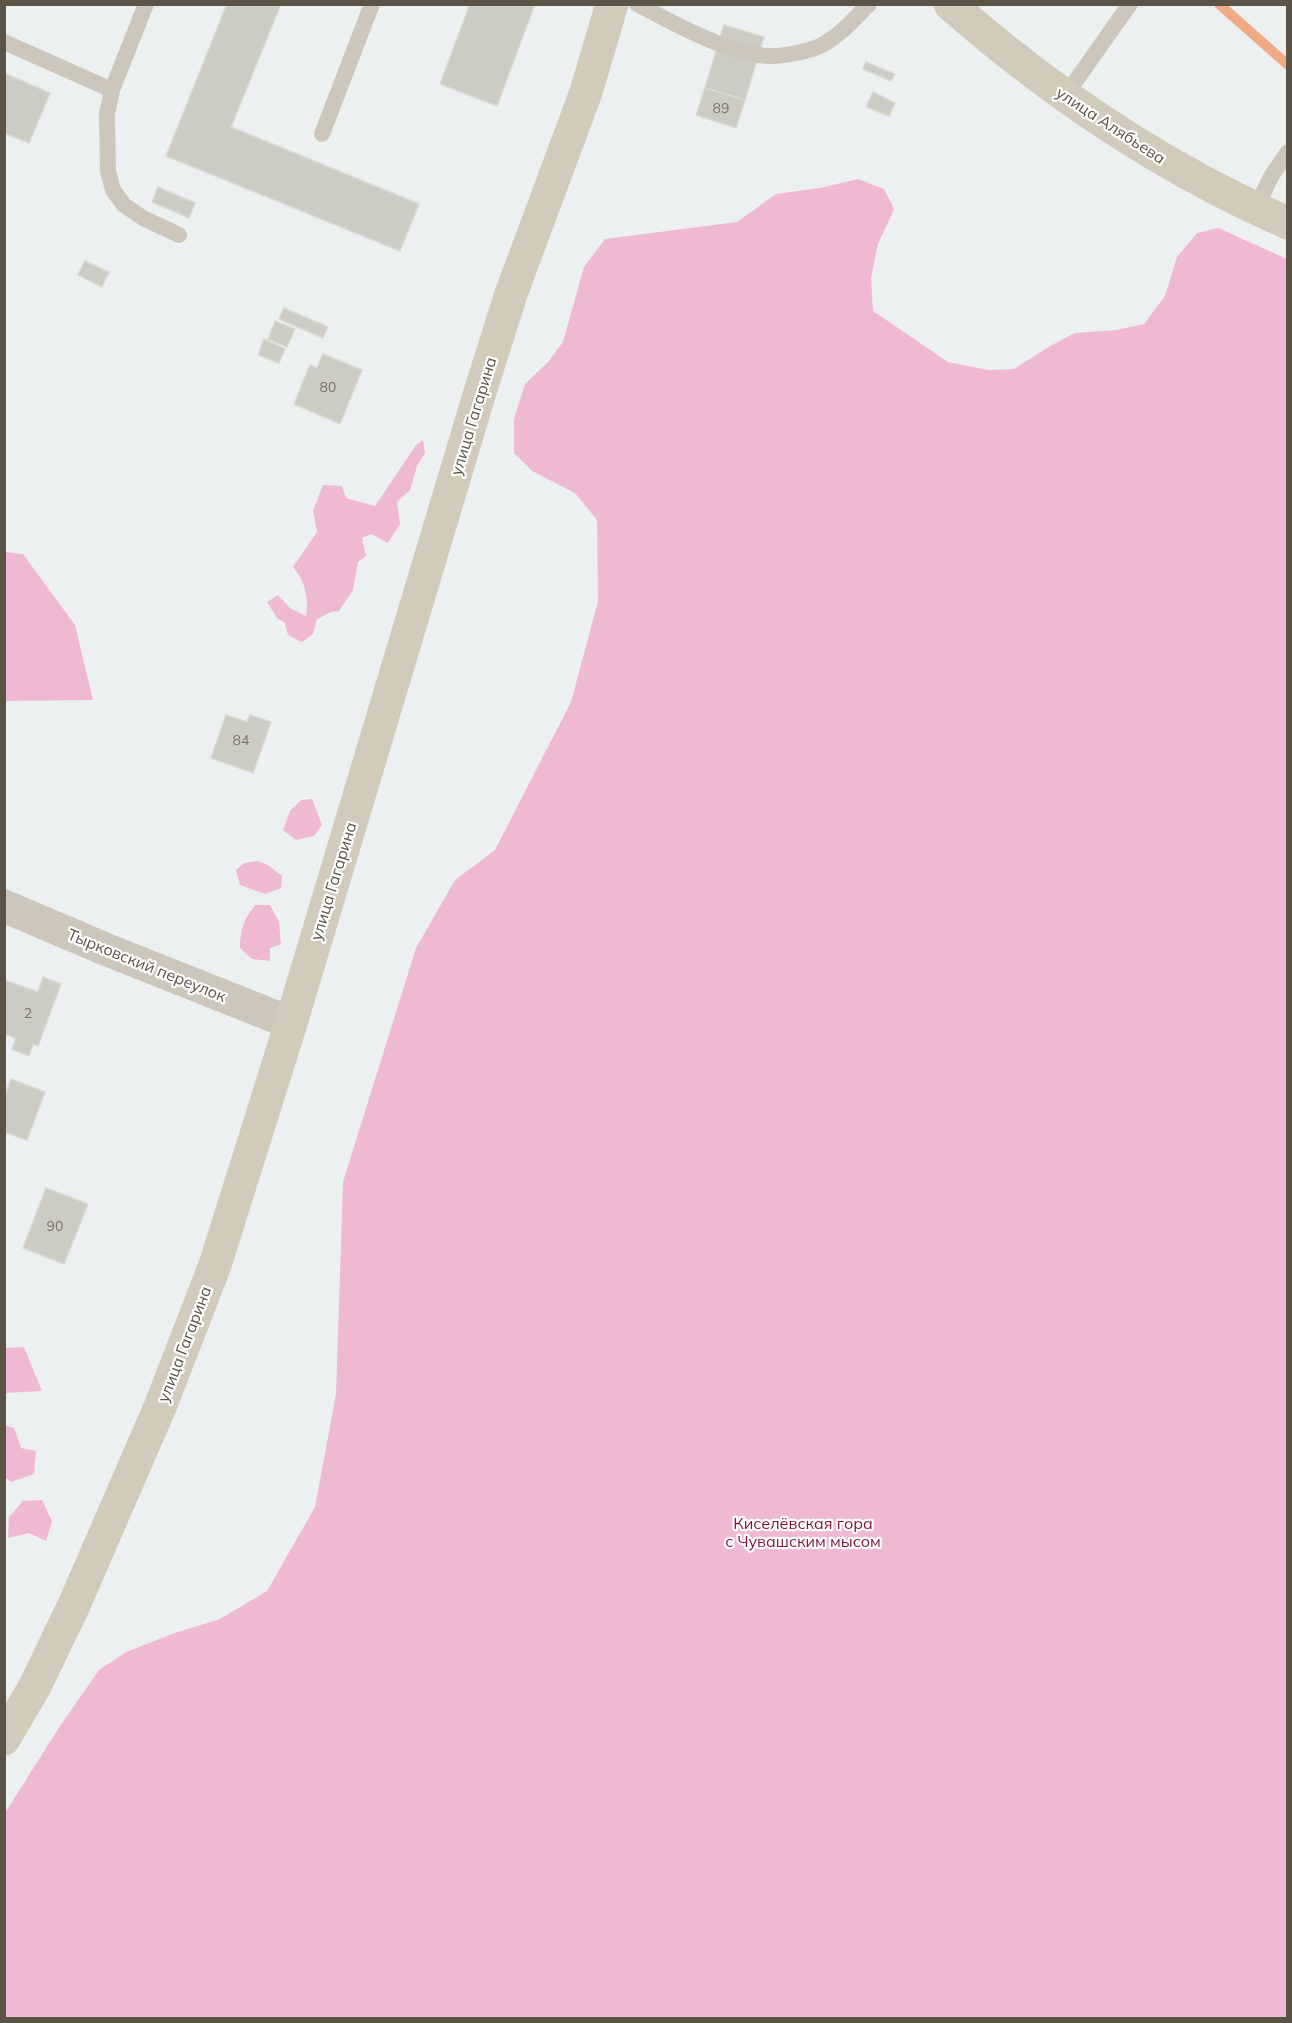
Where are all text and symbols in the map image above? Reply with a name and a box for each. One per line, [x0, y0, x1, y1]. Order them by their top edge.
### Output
street label: улица Алябьева [1053, 82, 1169, 168]
house number: 89 [713, 99, 729, 117]
street label: улица Гагарина [445, 354, 501, 478]
house number: 80 [320, 378, 336, 396]
house number: 84 [233, 731, 250, 749]
street label: улица Гагарина [305, 819, 361, 943]
street label: Тырковский переулок [65, 924, 230, 1006]
house number: 2 [24, 1004, 32, 1022]
house number: 90 [47, 1217, 63, 1235]
street label: улица Гагарина [153, 1283, 215, 1405]
park label: Киселёвская гора с Чувашским мысом [725, 1513, 881, 1551]

